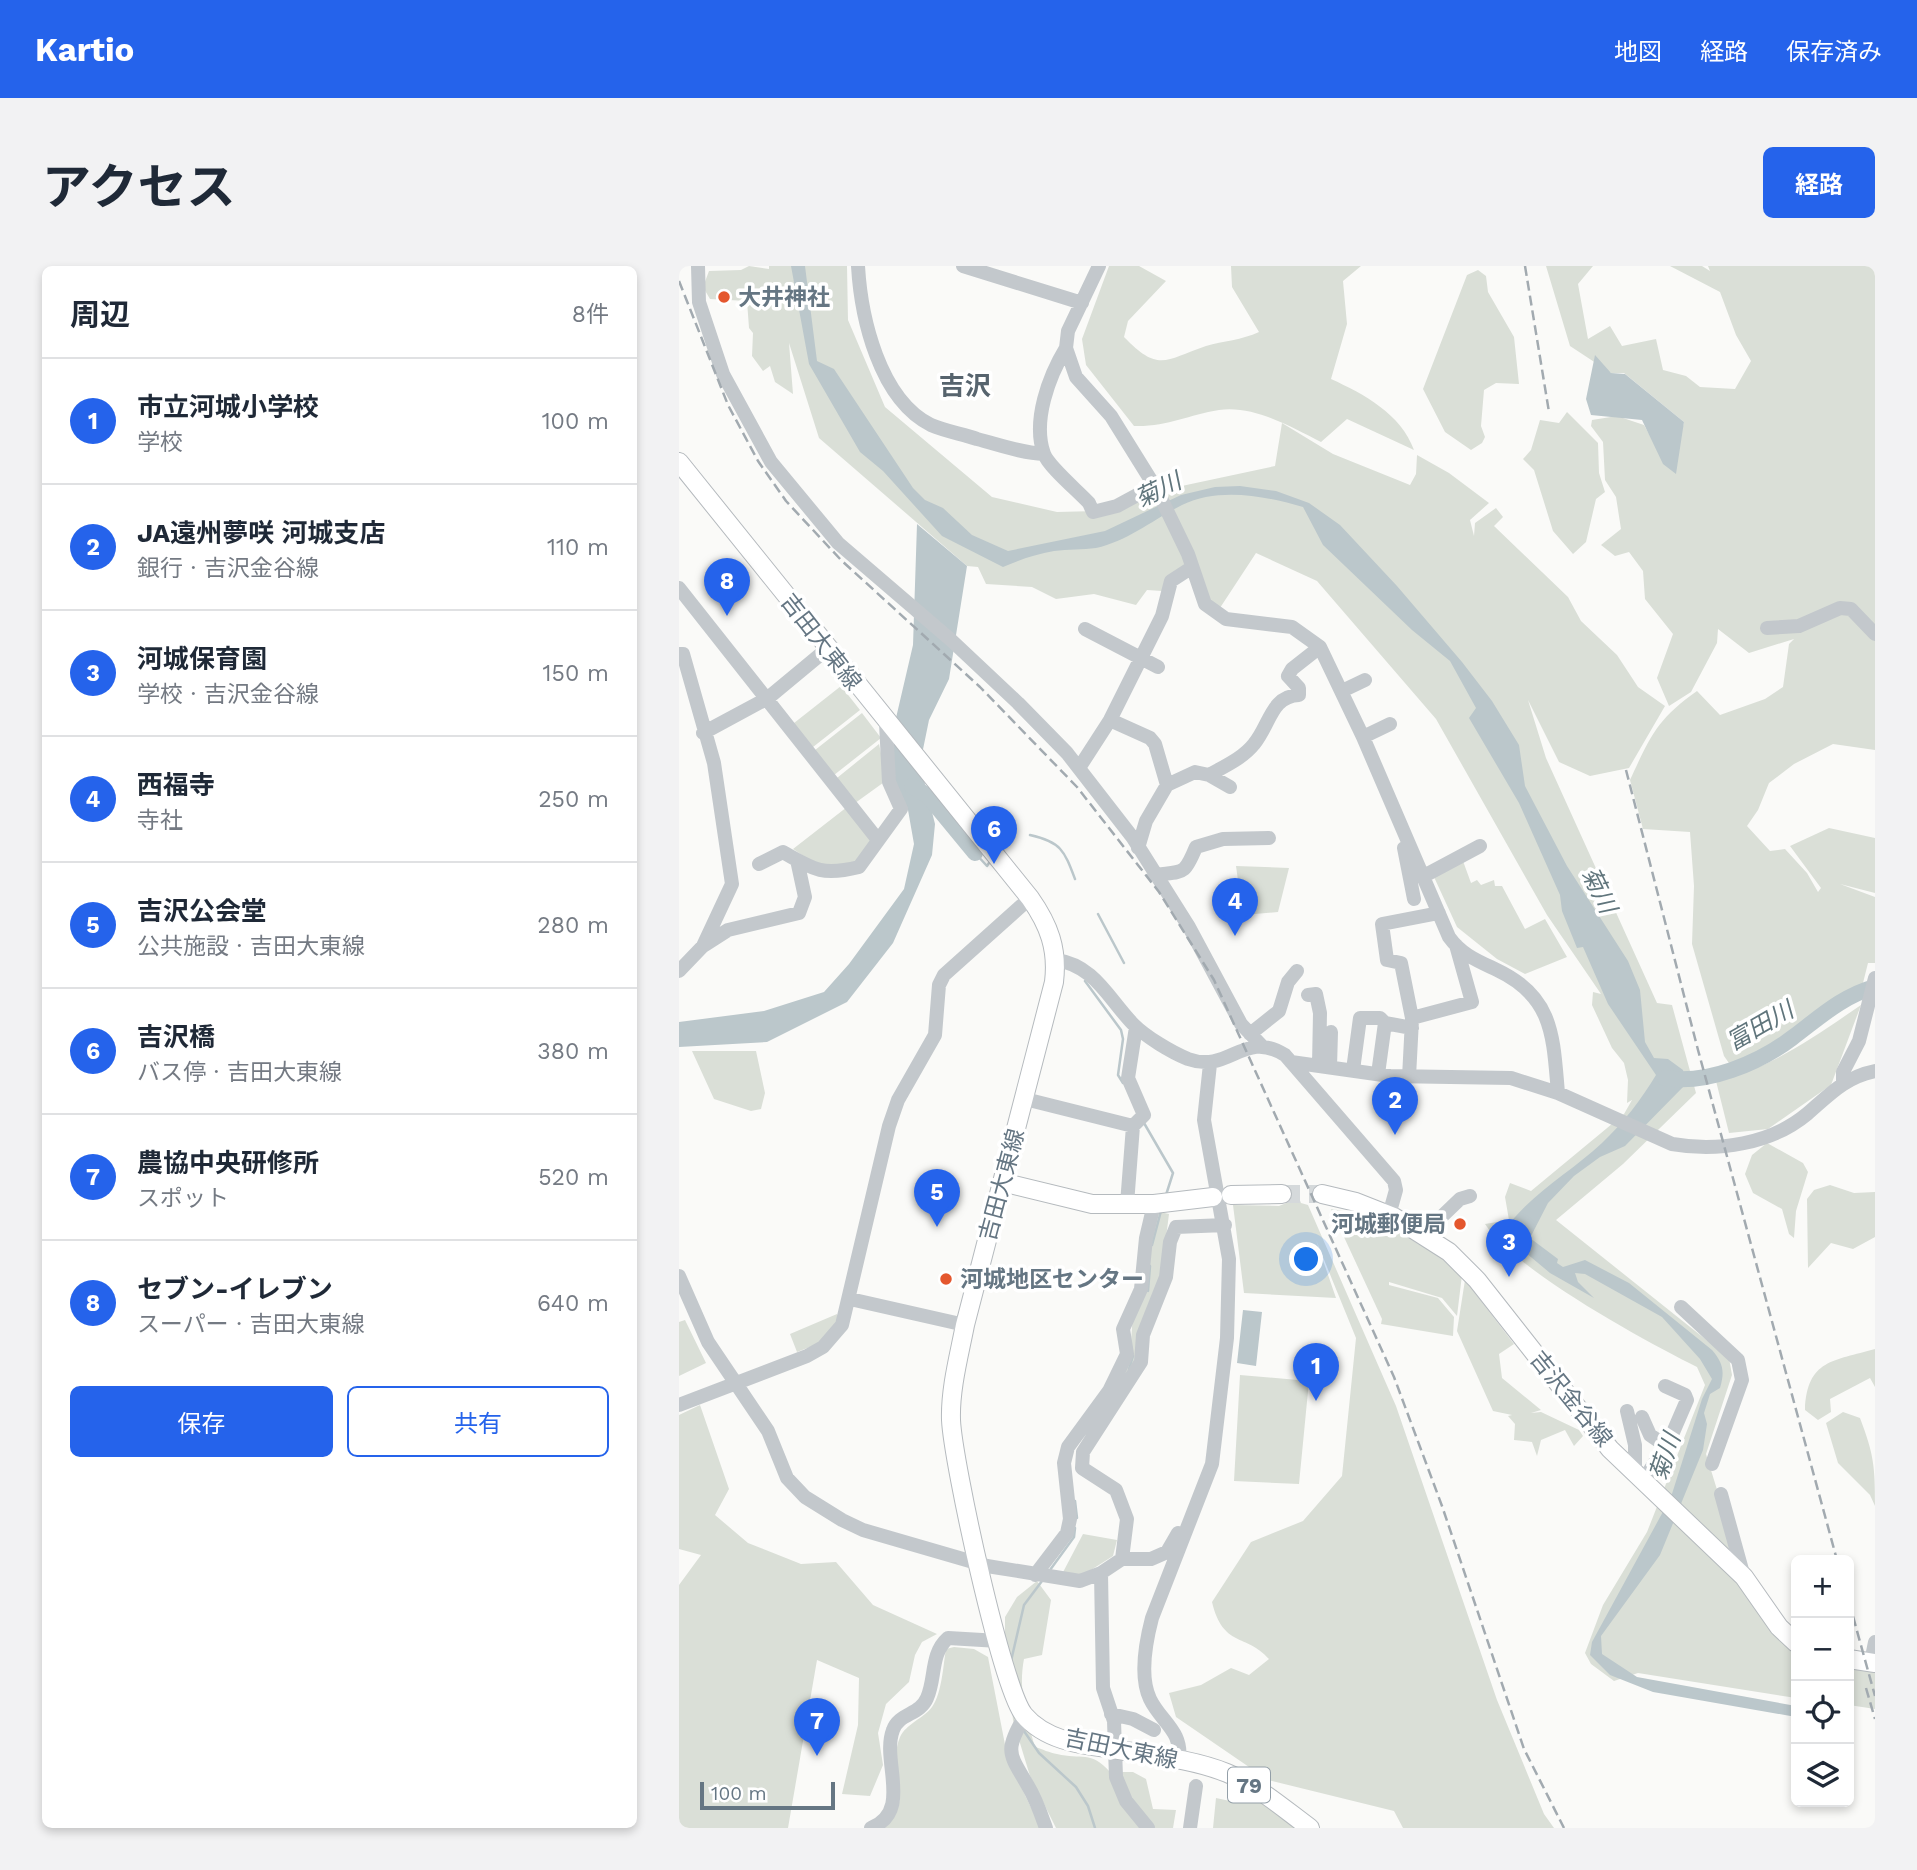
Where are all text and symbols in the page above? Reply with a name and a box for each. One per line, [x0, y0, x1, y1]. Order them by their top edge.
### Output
text: Kartio [35, 30, 134, 69]
text: 地図 [1614, 38, 1662, 66]
text: 経路 [1700, 38, 1748, 66]
text: 保存済み [1786, 38, 1882, 66]
button: 経路 [1763, 147, 1875, 218]
text: アクセス [42, 158, 236, 216]
place label: 大井神社 [738, 284, 830, 311]
marker: 大井神社 [716, 289, 732, 305]
text: 周辺 [70, 297, 130, 332]
text: 8件 [572, 301, 609, 328]
district label: 吉沢 [939, 371, 991, 401]
text: 市立河城小学校 [137, 392, 319, 422]
text: 1 [88, 408, 98, 435]
text: 100 m [542, 408, 609, 435]
text: 学校 [137, 429, 183, 456]
water label: 菊川 [1130, 466, 1188, 513]
text: JA遠州夢咲 河城支店 [137, 518, 385, 548]
text: 2 [86, 534, 100, 561]
text: 110 m [547, 534, 609, 561]
text: 銀行 · 吉沢金谷線 [137, 555, 319, 582]
pin: 8 [704, 558, 750, 616]
street label: 吉田大東線 [775, 588, 867, 696]
text: 河城保育園 [137, 644, 267, 674]
text: 3 [86, 660, 100, 687]
text: 150 m [543, 660, 609, 687]
text: 学校 · 吉沢金谷線 [137, 681, 319, 708]
text: 西福寺 [137, 770, 215, 800]
text: 4 [86, 786, 100, 813]
text: 250 m [538, 786, 609, 813]
pin: 6 [971, 806, 1017, 864]
text: 寺社 [137, 807, 183, 834]
water label: 菊川 [1576, 862, 1623, 920]
pin: 4 [1212, 878, 1258, 936]
text: 吉沢公会堂 [137, 896, 267, 926]
text: 5 [86, 912, 100, 939]
text: 280 m [537, 912, 609, 939]
text: 公共施設 · 吉田大東線 [137, 933, 365, 960]
water label: 富田川 [1722, 994, 1801, 1056]
text: 吉沢橋 [137, 1022, 215, 1052]
text: 6 [86, 1038, 100, 1065]
text: 380 m [537, 1038, 609, 1065]
text: バス停 · 吉田大東線 [137, 1059, 342, 1086]
pin: 2 [1372, 1077, 1418, 1135]
street label: 吉田大東線 [974, 1126, 1030, 1244]
text: 農協中央研修所 [137, 1148, 319, 1178]
text: 7 [86, 1164, 100, 1191]
text: 520 m [538, 1164, 609, 1191]
pin: 5 [914, 1169, 960, 1227]
text: スポット [137, 1185, 229, 1212]
place label: 河城郵便局 [1331, 1211, 1446, 1238]
marker: 河城郵便局 [1452, 1216, 1468, 1232]
pin: 3 [1486, 1219, 1532, 1277]
your location [1289, 1242, 1323, 1276]
place label: 河城地区センター [960, 1266, 1144, 1293]
marker: 河城地区センター [938, 1271, 954, 1287]
text: セブン-イレブン [137, 1274, 333, 1304]
text: 8 [86, 1290, 100, 1317]
text: 640 m [537, 1290, 609, 1317]
text: スーパー · 吉田大東線 [137, 1311, 365, 1338]
pin: 1 [1293, 1343, 1339, 1401]
street label: 吉沢金谷線 [1524, 1346, 1618, 1452]
button: 保存 [70, 1386, 333, 1457]
button: 共有 [347, 1386, 609, 1457]
water label: 菊川 [1644, 1427, 1687, 1484]
map controls [1791, 1555, 1854, 1807]
button: + [1791, 1555, 1854, 1618]
button: − [1791, 1618, 1854, 1681]
button: locate [1791, 1681, 1854, 1744]
pin: 7 [794, 1698, 840, 1756]
street label: 吉田大東線 [1062, 1724, 1180, 1774]
button: layers [1791, 1744, 1854, 1807]
road number: 79 [1228, 1768, 1270, 1802]
scale bar [700, 1779, 835, 1811]
text: 100 m [711, 1782, 767, 1805]

